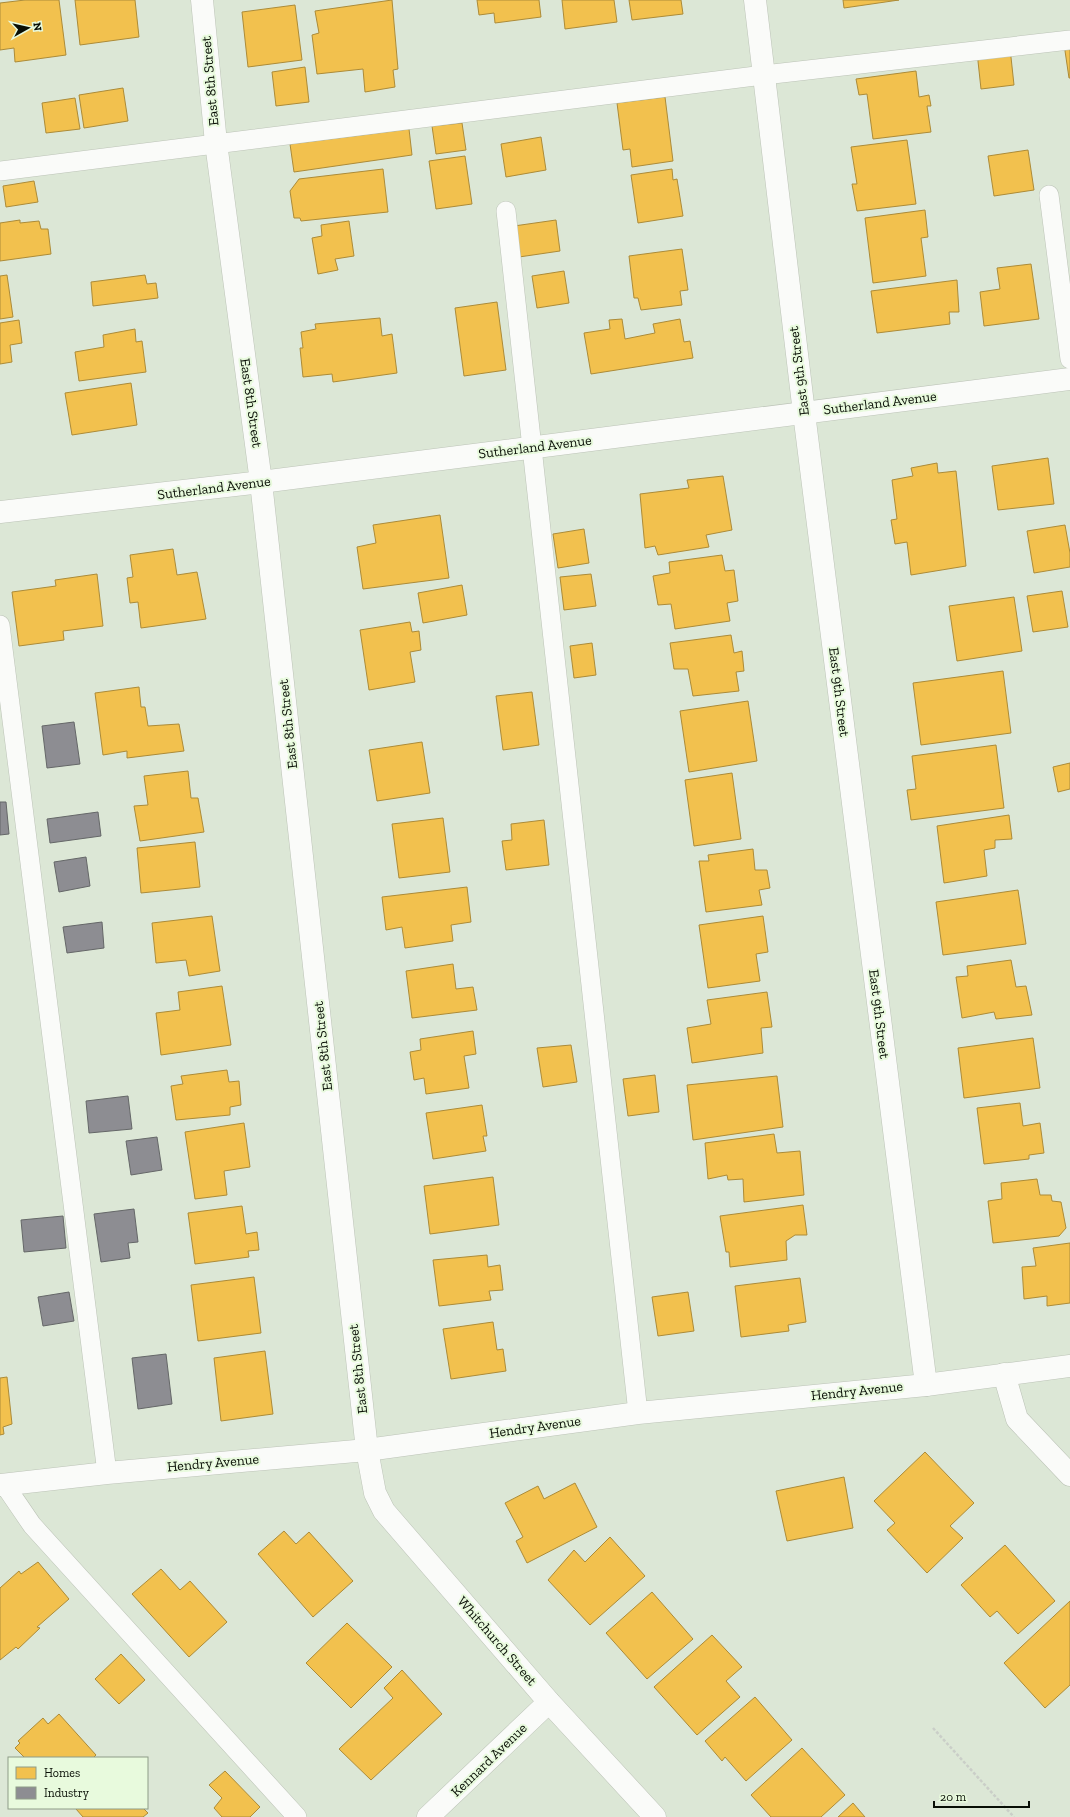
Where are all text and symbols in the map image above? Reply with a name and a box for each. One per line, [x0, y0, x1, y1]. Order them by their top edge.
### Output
north arrow [8, 8, 48, 48]
text: N [30, 22, 45, 32]
street label: East 8th Street [198, 35, 222, 127]
street label: East 9th Street [785, 325, 813, 417]
street label: East 8th Street [236, 357, 266, 450]
street label: Sutherland Avenue [822, 388, 938, 418]
street label: Sutherland Avenue [477, 432, 593, 462]
street label: Sutherland Avenue [156, 473, 272, 503]
street label: East 9th Street [825, 646, 853, 738]
street label: East 8th Street [275, 678, 301, 770]
street label: East 9th Street [865, 968, 893, 1060]
street label: East 8th Street [310, 1000, 336, 1092]
street label: East 8th Street [345, 1323, 371, 1415]
street label: Hendry Avenue [810, 1378, 904, 1404]
street label: Hendry Avenue [488, 1412, 582, 1442]
street label: Hendry Avenue [166, 1450, 260, 1475]
street label: Whitchurch Street [454, 1593, 541, 1690]
street label: Kennard Avenue [448, 1719, 531, 1800]
legend [8, 1757, 148, 1809]
text: Homes [44, 1766, 80, 1780]
scale bar [934, 1783, 1029, 1809]
text: Industry [44, 1786, 90, 1800]
text: 20 m [940, 1790, 967, 1804]

